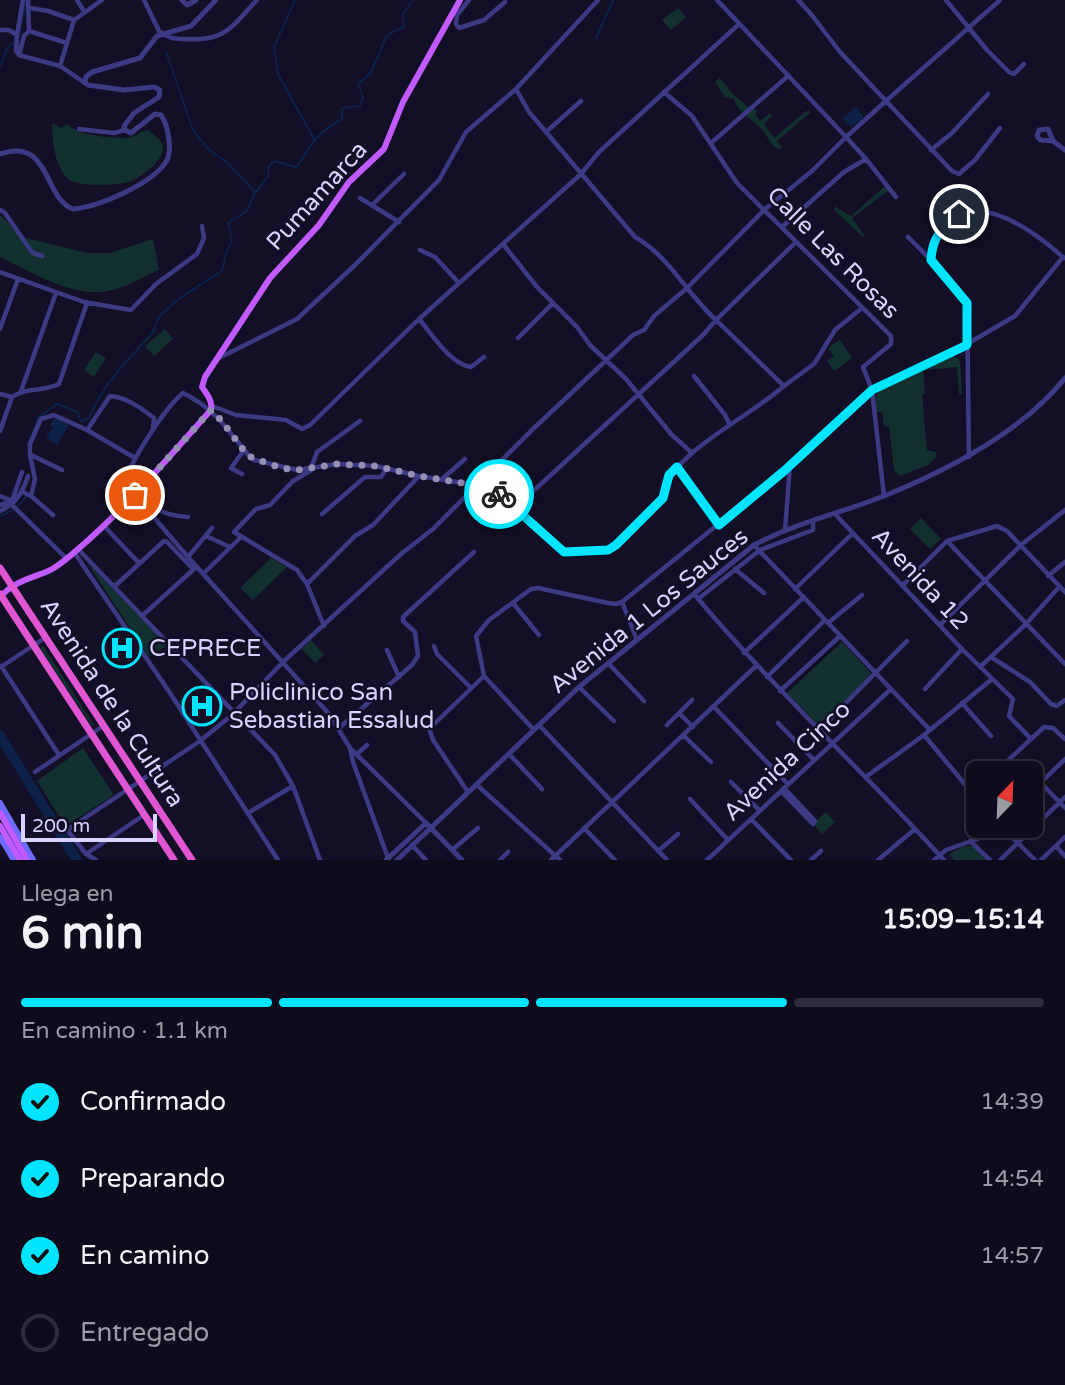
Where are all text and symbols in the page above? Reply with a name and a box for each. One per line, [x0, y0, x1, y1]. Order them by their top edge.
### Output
street label: Pumamarca [260, 135, 374, 257]
street label: Calle Las Rosas [761, 181, 905, 325]
pin [929, 184, 989, 244]
icon: home [940, 195, 978, 233]
courier [464, 459, 534, 529]
pin [105, 465, 165, 525]
icon: bike [480, 475, 518, 513]
icon: bag [116, 476, 154, 514]
street label: Avenida 1 Los Sauces [544, 522, 754, 700]
street label: Avenida 12 [865, 522, 975, 636]
street label: Avenida de la Cultura [34, 593, 190, 813]
hospital icon: CEPRECE [101, 627, 143, 669]
place label: CEPRECE [149, 634, 261, 663]
place label: Policlinico San Sebastian Essalud [229, 678, 434, 735]
hospital icon: Policlinico San Sebastian Essalud [181, 685, 223, 727]
street label: Avenida Cinco [717, 695, 857, 827]
north arrow [966, 761, 1043, 838]
map controls [966, 761, 1043, 838]
scale bar [21, 811, 158, 843]
text: 200 m [32, 815, 90, 837]
text: Llega en [21, 880, 113, 908]
text: 15:09–15:14 [882, 904, 1044, 935]
text: 6 min [21, 906, 144, 961]
text: En camino · 1.1 km [21, 1017, 228, 1045]
icon: check [21, 1083, 59, 1121]
text: Confirmado [80, 1086, 226, 1117]
text: 14:39 [980, 1088, 1044, 1116]
icon: check [21, 1160, 59, 1198]
text: Preparando [80, 1163, 225, 1194]
text: 14:54 [980, 1165, 1044, 1193]
icon: check [21, 1237, 59, 1275]
text: En camino [80, 1240, 209, 1271]
text: 14:57 [980, 1242, 1044, 1270]
text: Entregado [80, 1317, 209, 1348]

